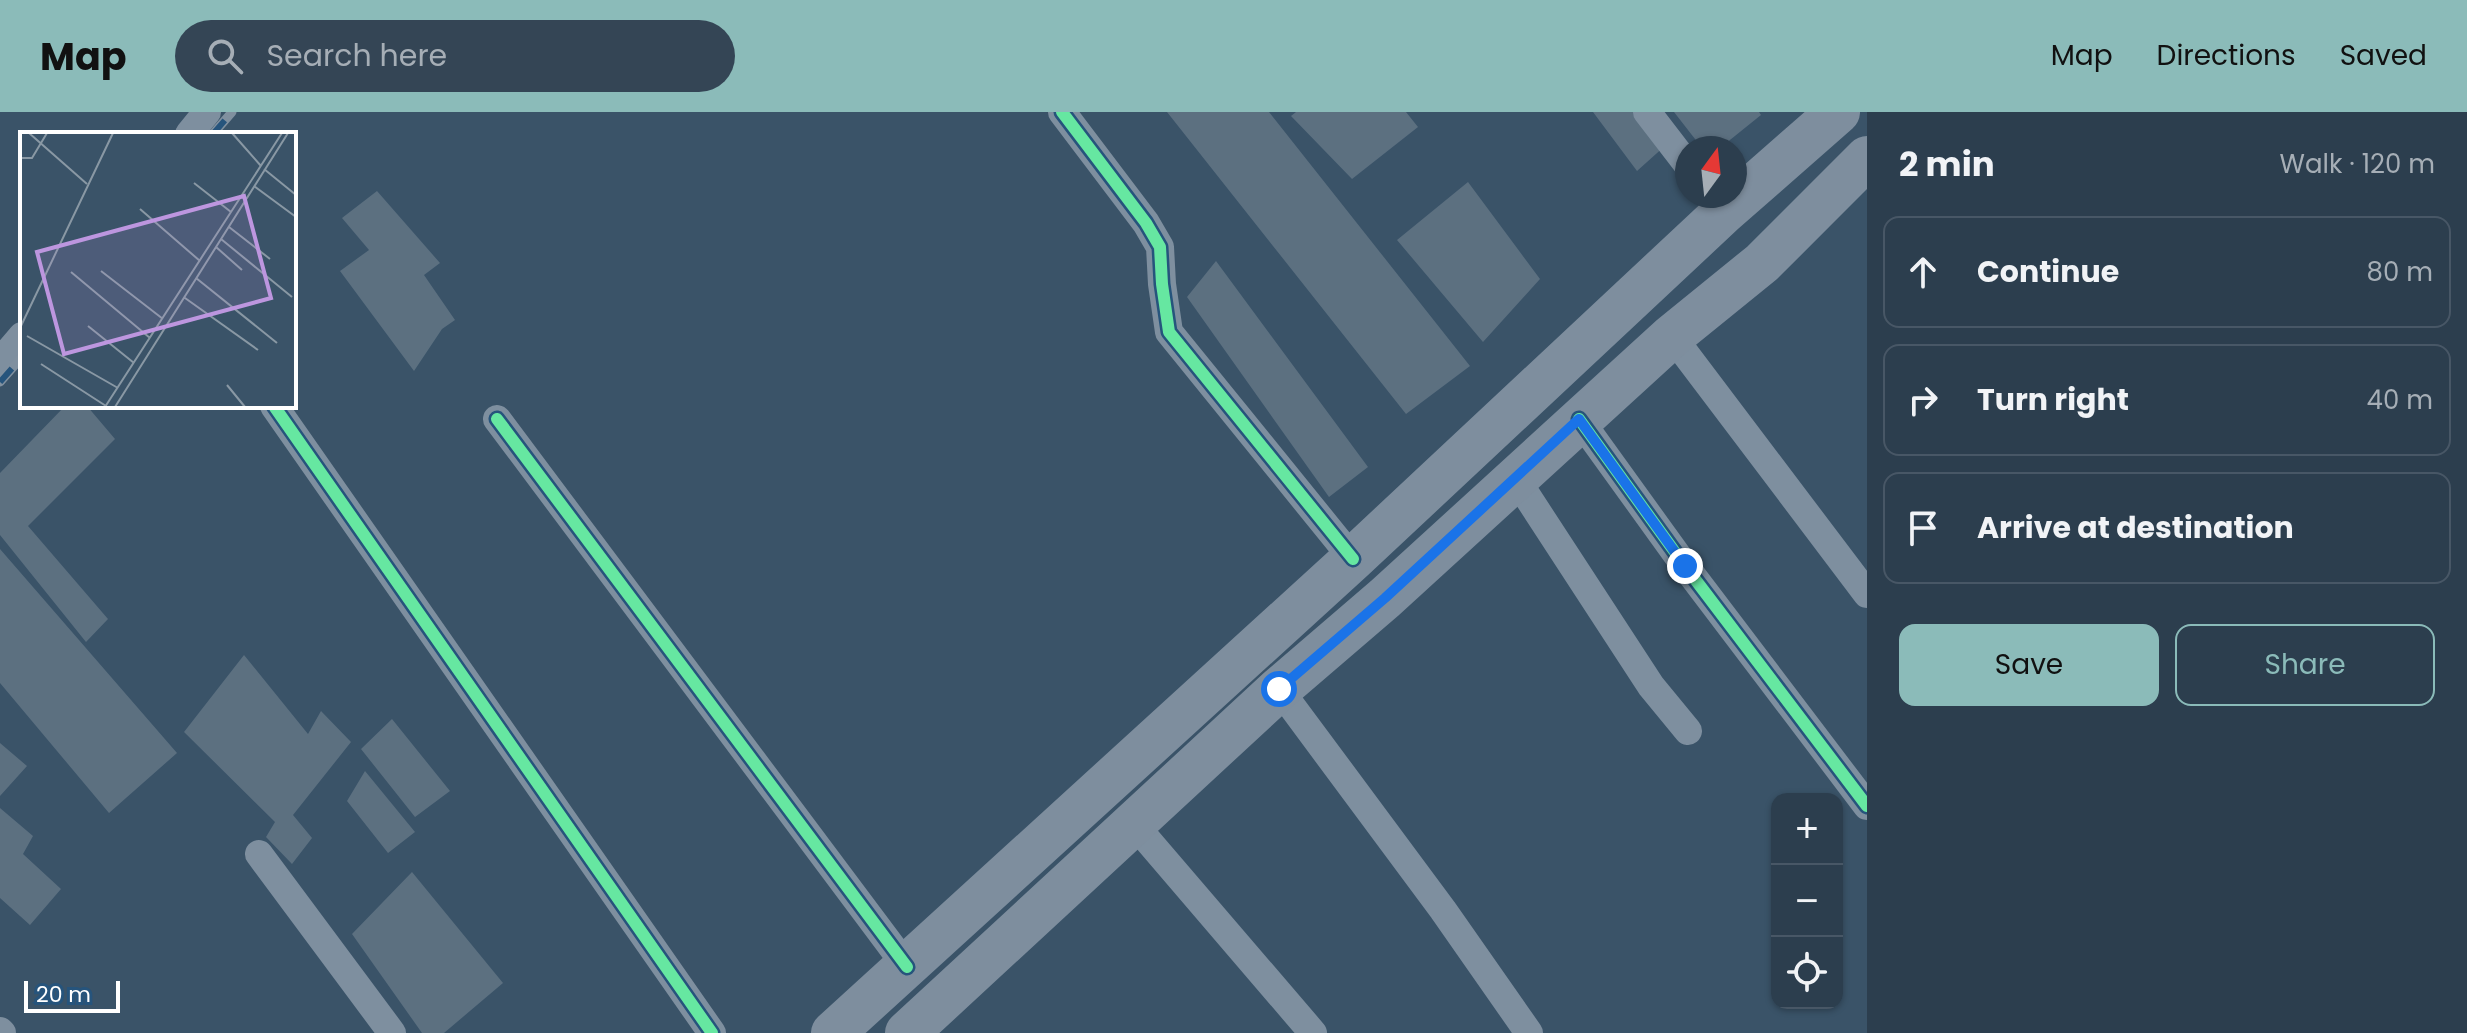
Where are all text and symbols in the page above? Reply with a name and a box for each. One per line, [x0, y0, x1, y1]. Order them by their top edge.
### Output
search box [175, 20, 735, 92]
text: Map [40, 30, 127, 83]
icon: search [203, 34, 247, 78]
text: Search here [267, 34, 447, 77]
text: Map [2051, 36, 2113, 75]
text: Directions [2157, 36, 2296, 75]
text: Saved [2340, 36, 2427, 75]
inset map [20, 132, 296, 408]
north arrow [1675, 136, 1747, 208]
text: 2 min [1899, 140, 1995, 188]
text: Walk · 120 m [2280, 146, 2435, 182]
icon: ahead [1901, 250, 1945, 294]
text: Continue [1977, 250, 2119, 293]
text: 80 m [2367, 254, 2433, 290]
icon: right [1901, 378, 1945, 422]
text: Turn right [1977, 378, 2129, 421]
text: 40 m [2367, 382, 2433, 418]
icon: arrive [1901, 506, 1945, 550]
text: Arrive at destination [1977, 506, 2294, 549]
route end [1667, 548, 1703, 584]
button: Save [1899, 624, 2159, 706]
button: Share [2175, 624, 2435, 706]
route start [1261, 671, 1297, 707]
map controls [1771, 793, 1843, 1009]
button: + [1771, 793, 1843, 865]
button: − [1771, 865, 1843, 937]
button: locate [1771, 937, 1843, 1009]
scale bar [24, 977, 120, 1013]
text: 20 m [36, 979, 91, 1010]

